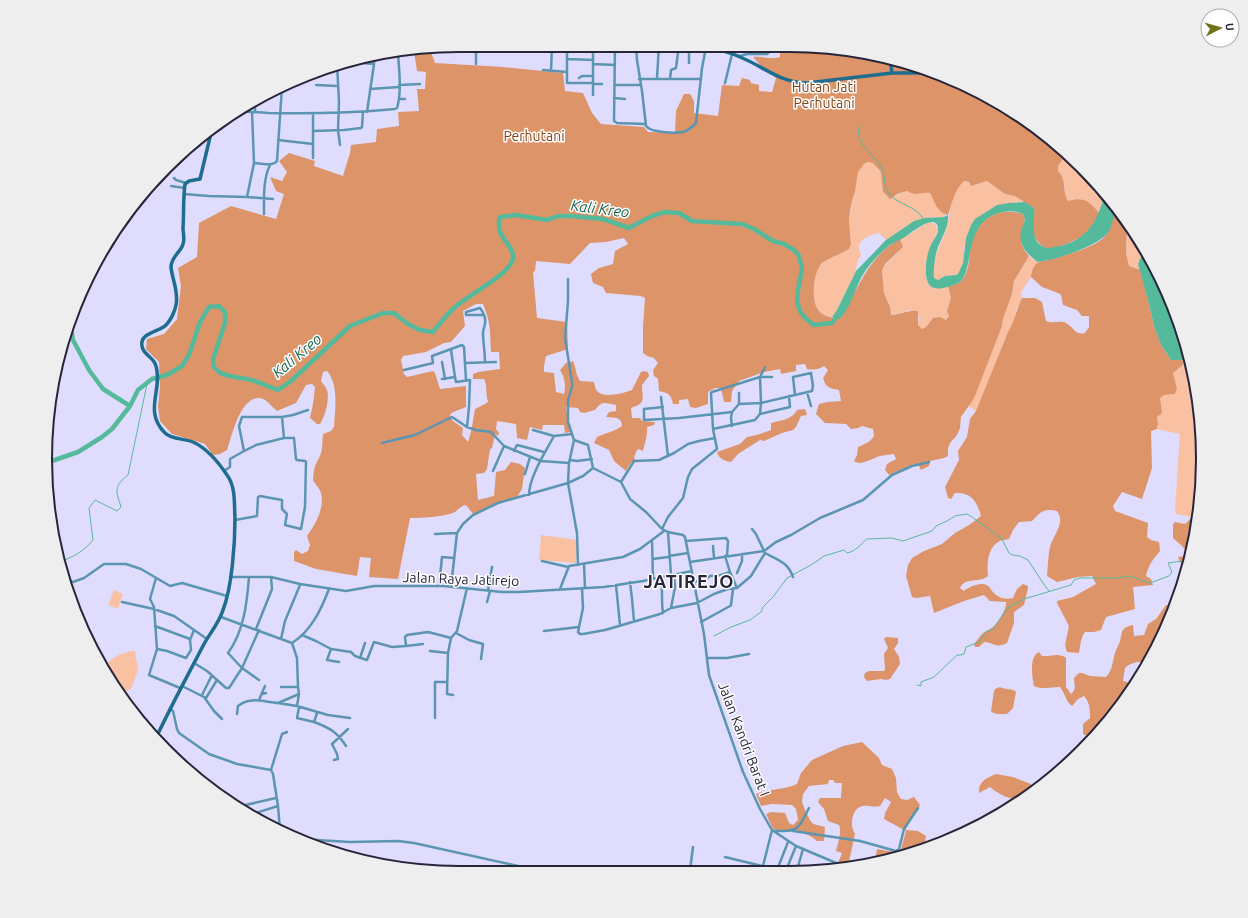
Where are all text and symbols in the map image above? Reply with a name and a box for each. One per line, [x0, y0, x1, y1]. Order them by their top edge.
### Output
north arrow [1200, 8, 1240, 48]
text: U [1224, 22, 1236, 31]
park label: Hutan Jati Perhutani [792, 79, 856, 111]
park label: Perhutani [503, 128, 565, 144]
water label: Kali Kreo [570, 196, 630, 221]
water label: Kali Kreo [269, 330, 325, 381]
street label: Jalan Raya Jatirejo [402, 569, 520, 589]
district label: JATIREJO [643, 571, 735, 591]
street label: Jalan Kandri Barat I [715, 680, 773, 798]

